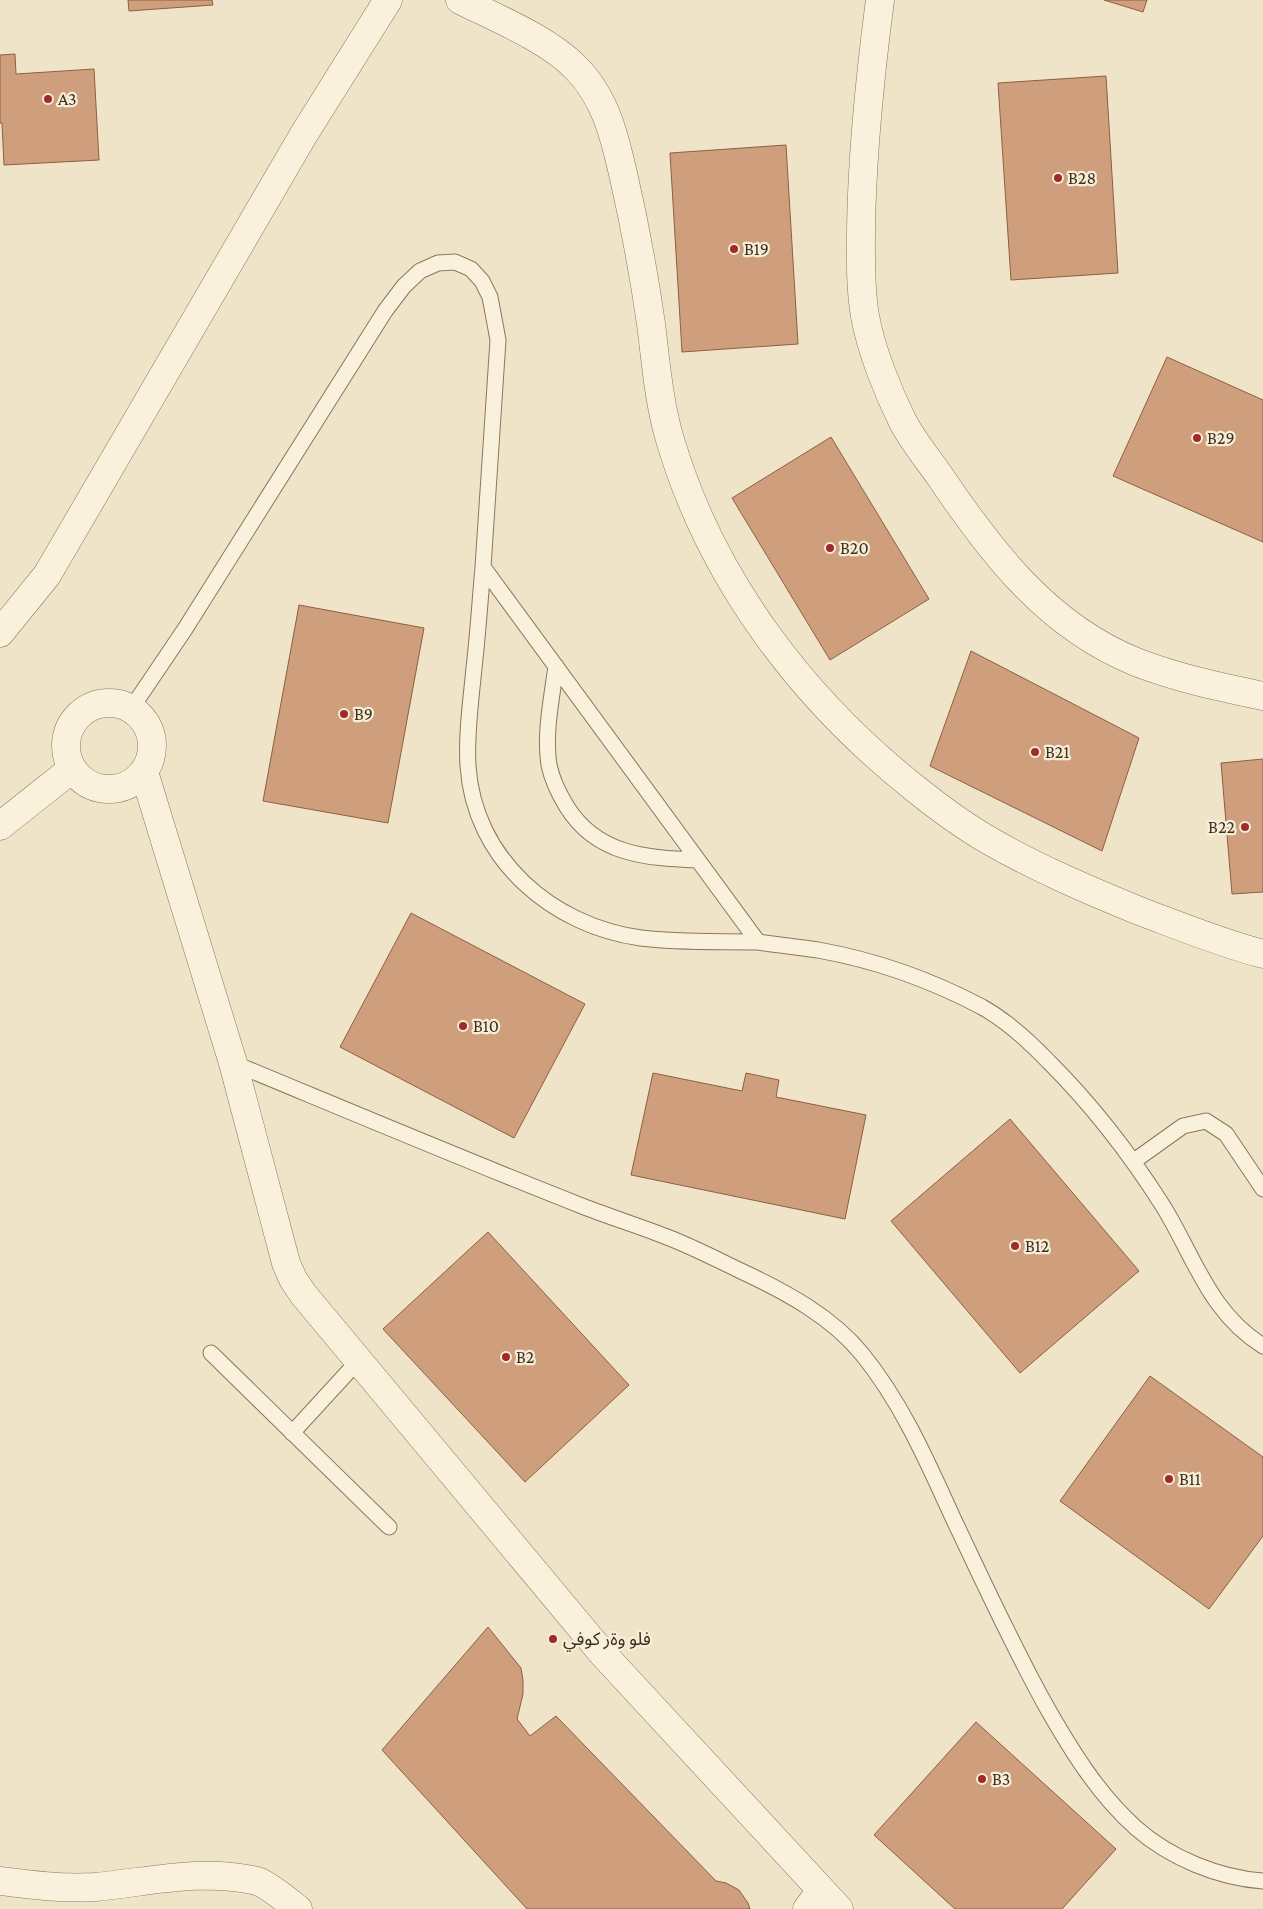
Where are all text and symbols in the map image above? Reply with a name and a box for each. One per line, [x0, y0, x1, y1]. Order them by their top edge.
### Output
place label: A3 [58, 89, 77, 109]
marker: A3 [42, 93, 54, 105]
place label: B28 [1068, 168, 1096, 188]
marker: B28 [1052, 172, 1064, 184]
place label: B19 [744, 239, 769, 259]
marker: B19 [728, 243, 740, 255]
place label: B29 [1207, 428, 1235, 448]
marker: B29 [1191, 432, 1203, 444]
place label: B20 [840, 538, 869, 558]
marker: B20 [824, 542, 836, 554]
place label: B9 [354, 704, 373, 724]
marker: B9 [338, 708, 350, 720]
place label: B21 [1045, 742, 1069, 762]
marker: B21 [1029, 746, 1041, 758]
place label: B22 [1208, 817, 1235, 837]
marker: B22 [1239, 821, 1251, 833]
place label: B10 [473, 1016, 499, 1036]
marker: B10 [457, 1020, 469, 1032]
place label: B12 [1025, 1236, 1049, 1256]
marker: B12 [1009, 1240, 1021, 1252]
place label: B2 [516, 1347, 534, 1367]
marker: B2 [500, 1351, 512, 1363]
place label: B11 [1179, 1469, 1201, 1489]
marker: B11 [1163, 1473, 1175, 1485]
place label: فلو وةر كوفي [563, 1629, 651, 1652]
marker: فلو وةر كوفي [547, 1633, 559, 1645]
place label: B3 [992, 1769, 1010, 1789]
marker: B3 [976, 1773, 988, 1785]

